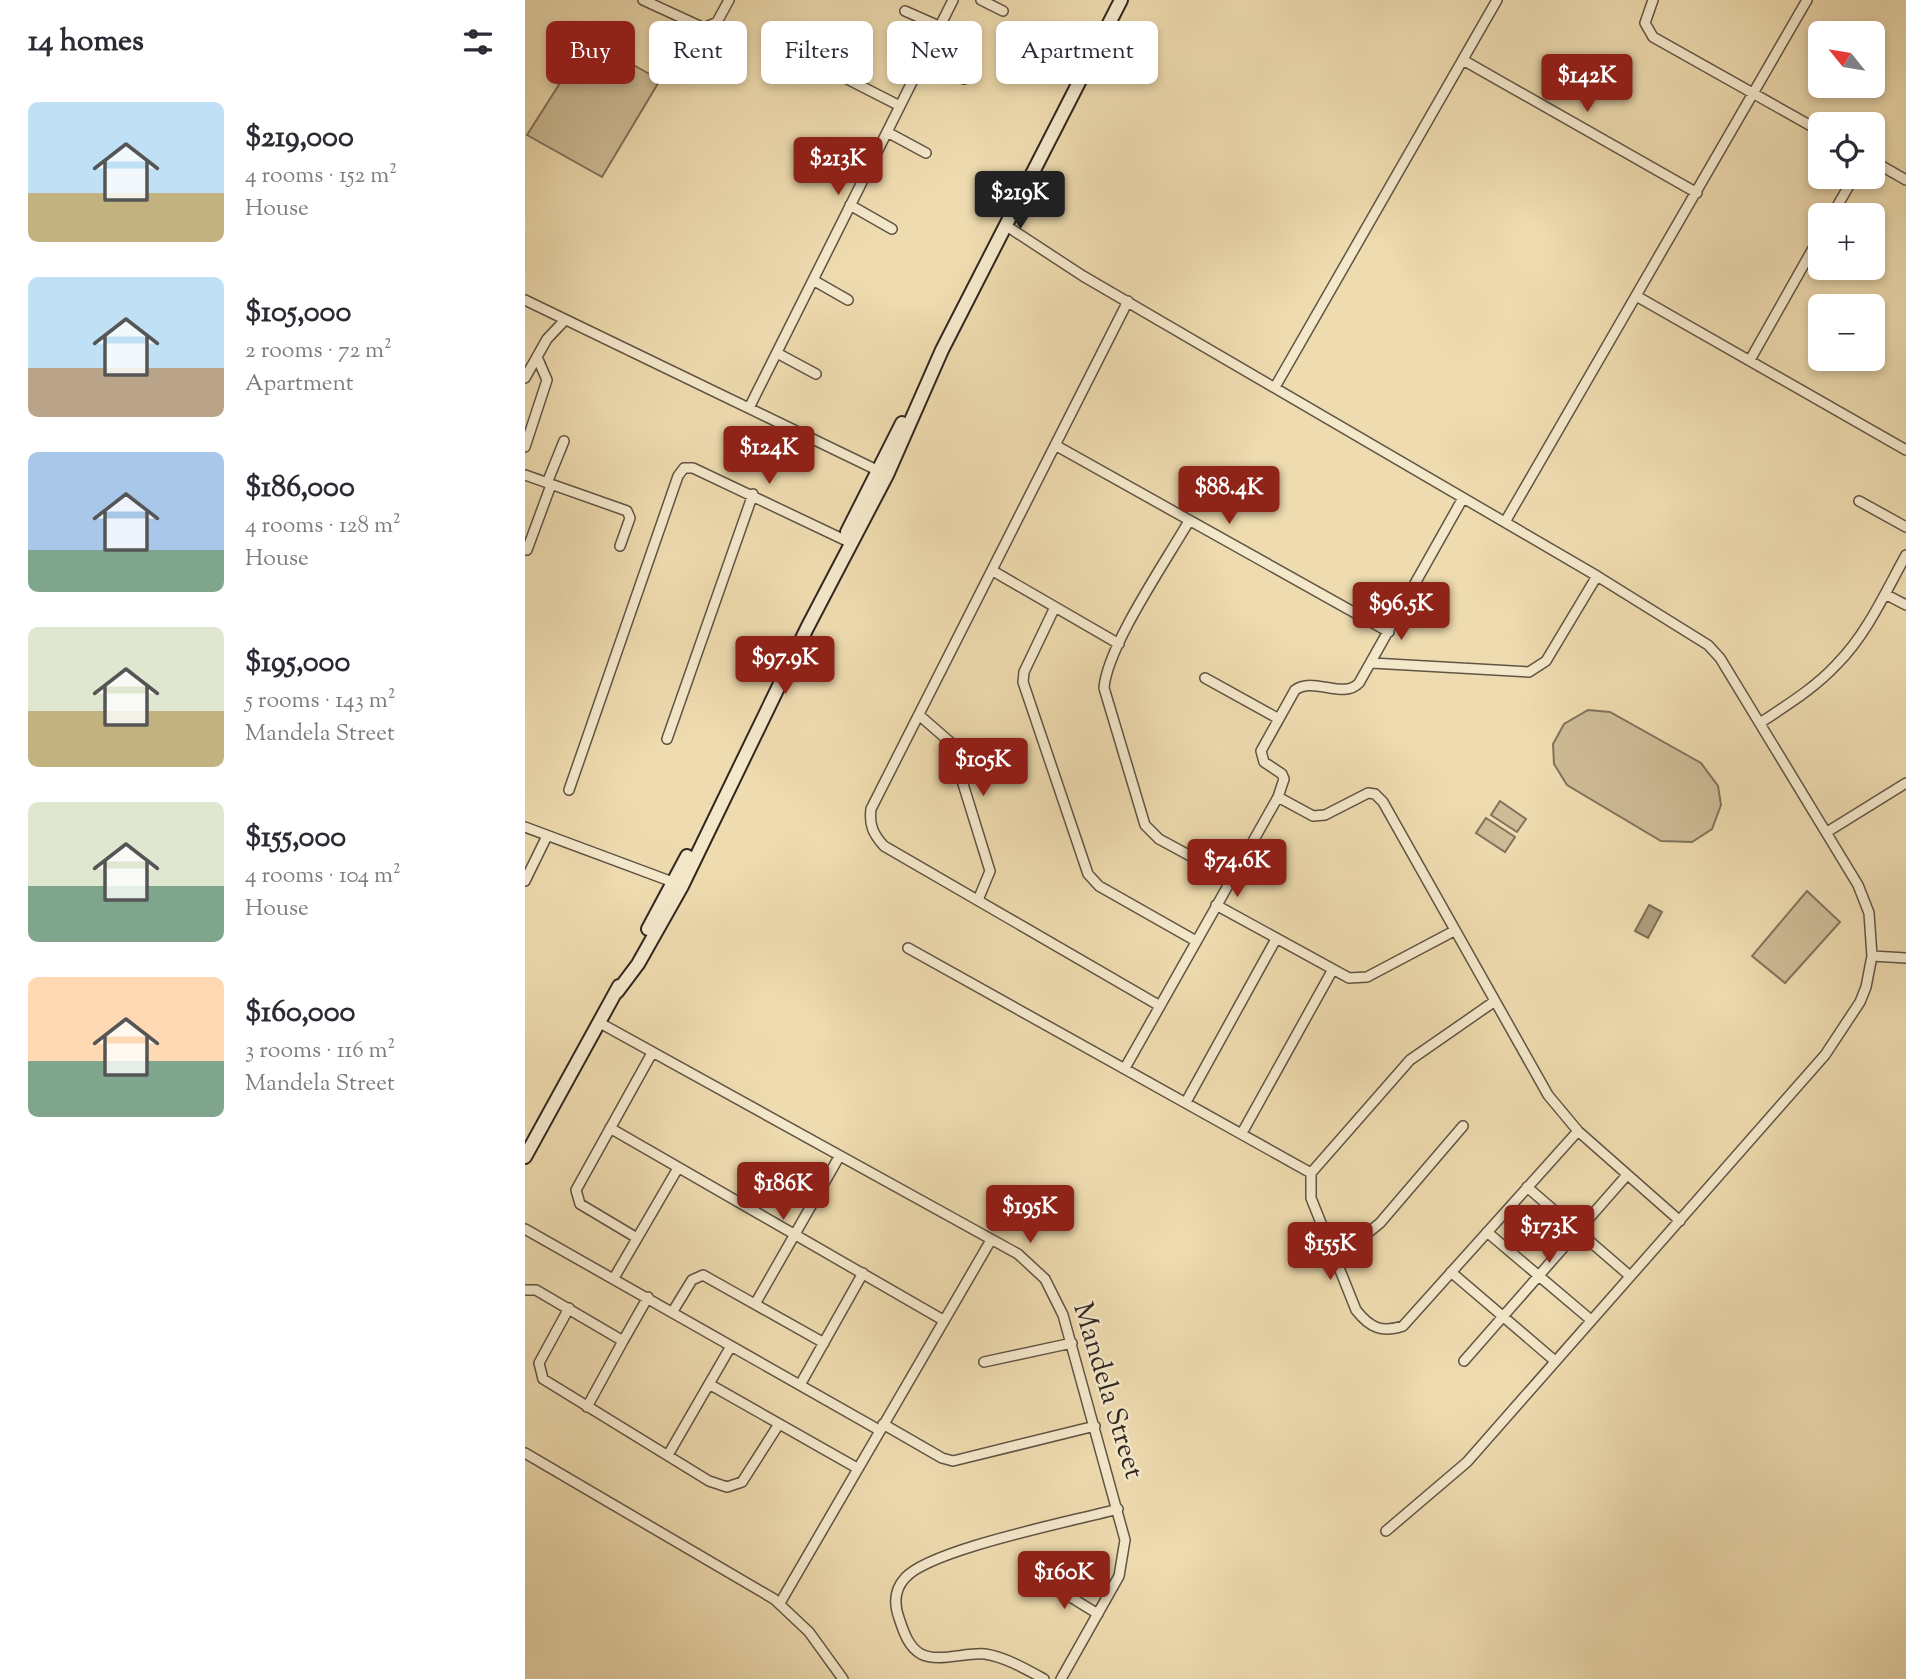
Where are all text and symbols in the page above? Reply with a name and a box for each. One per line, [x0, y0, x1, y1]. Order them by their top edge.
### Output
text: 14 homes [28, 21, 144, 64]
chip: Buy [546, 21, 635, 84]
chip: Rent [649, 21, 747, 84]
chip: Filters [761, 21, 873, 84]
chip: New [887, 21, 982, 84]
chip: Apartment [996, 21, 1158, 84]
north arrow [1808, 21, 1885, 98]
map controls [1808, 21, 1885, 371]
icon: filters [459, 23, 497, 61]
pin: $142K [1538, 54, 1636, 114]
text: $142K [1557, 60, 1617, 93]
button: locate [1808, 112, 1885, 189]
text: $219,000 [245, 117, 354, 160]
icon: home [84, 130, 168, 214]
pin: $213K [789, 138, 887, 197]
text: $213K [810, 143, 866, 176]
text: 4 rooms · 152 m² [245, 160, 397, 193]
pin: $219K [971, 172, 1069, 231]
text: $219K [991, 177, 1049, 210]
text: House [245, 193, 309, 226]
button: + [1808, 203, 1885, 280]
text: $105,000 [245, 292, 351, 335]
button: − [1808, 294, 1885, 371]
icon: home [84, 305, 168, 389]
text: 2 rooms · 72 m² [245, 335, 392, 368]
text: Apartment [245, 368, 354, 401]
pin: $124K [720, 426, 818, 486]
text: $124K [739, 432, 799, 465]
pin: $88.4K [1172, 466, 1286, 526]
text: $186,000 [245, 467, 355, 510]
text: $88.4K [1194, 472, 1264, 505]
icon: home [84, 480, 168, 564]
text: 4 rooms · 128 m² [245, 510, 401, 543]
text: House [245, 543, 309, 576]
pin: $96.5K [1344, 582, 1458, 642]
text: $96.5K [1369, 588, 1433, 621]
pin: $97.9K [728, 636, 842, 696]
text: $195,000 [245, 642, 350, 685]
text: $97.9K [751, 642, 819, 675]
icon: home [84, 655, 168, 739]
text: 5 rooms · 143 m² [245, 685, 396, 718]
text: Mandela Street [245, 718, 395, 751]
pin: $105K [934, 738, 1032, 798]
text: $105K [955, 744, 1011, 777]
text: $155,000 [245, 817, 346, 860]
icon: home [84, 830, 168, 914]
pin: $74.6K [1180, 839, 1294, 899]
text: $74.6K [1203, 845, 1271, 878]
text: 4 rooms · 104 m² [245, 860, 401, 893]
text: House [245, 893, 309, 926]
text: $160,000 [245, 992, 355, 1035]
icon: home [84, 1005, 168, 1089]
text: 3 rooms · 116 m² [245, 1035, 395, 1068]
text: Mandela Street [245, 1068, 395, 1101]
pin: $186K [734, 1162, 832, 1222]
text: $186K [753, 1168, 813, 1201]
pin: $195K [981, 1186, 1079, 1245]
text: $195K [1002, 1191, 1058, 1224]
pin: $173K [1500, 1206, 1598, 1265]
text: $173K [1520, 1211, 1578, 1244]
pin: $155K [1281, 1222, 1379, 1282]
text: $155K [1304, 1228, 1356, 1261]
street label: Mandela Street [1061, 1298, 1153, 1484]
pin: $160K [1015, 1552, 1113, 1611]
text: $160K [1034, 1557, 1094, 1590]

